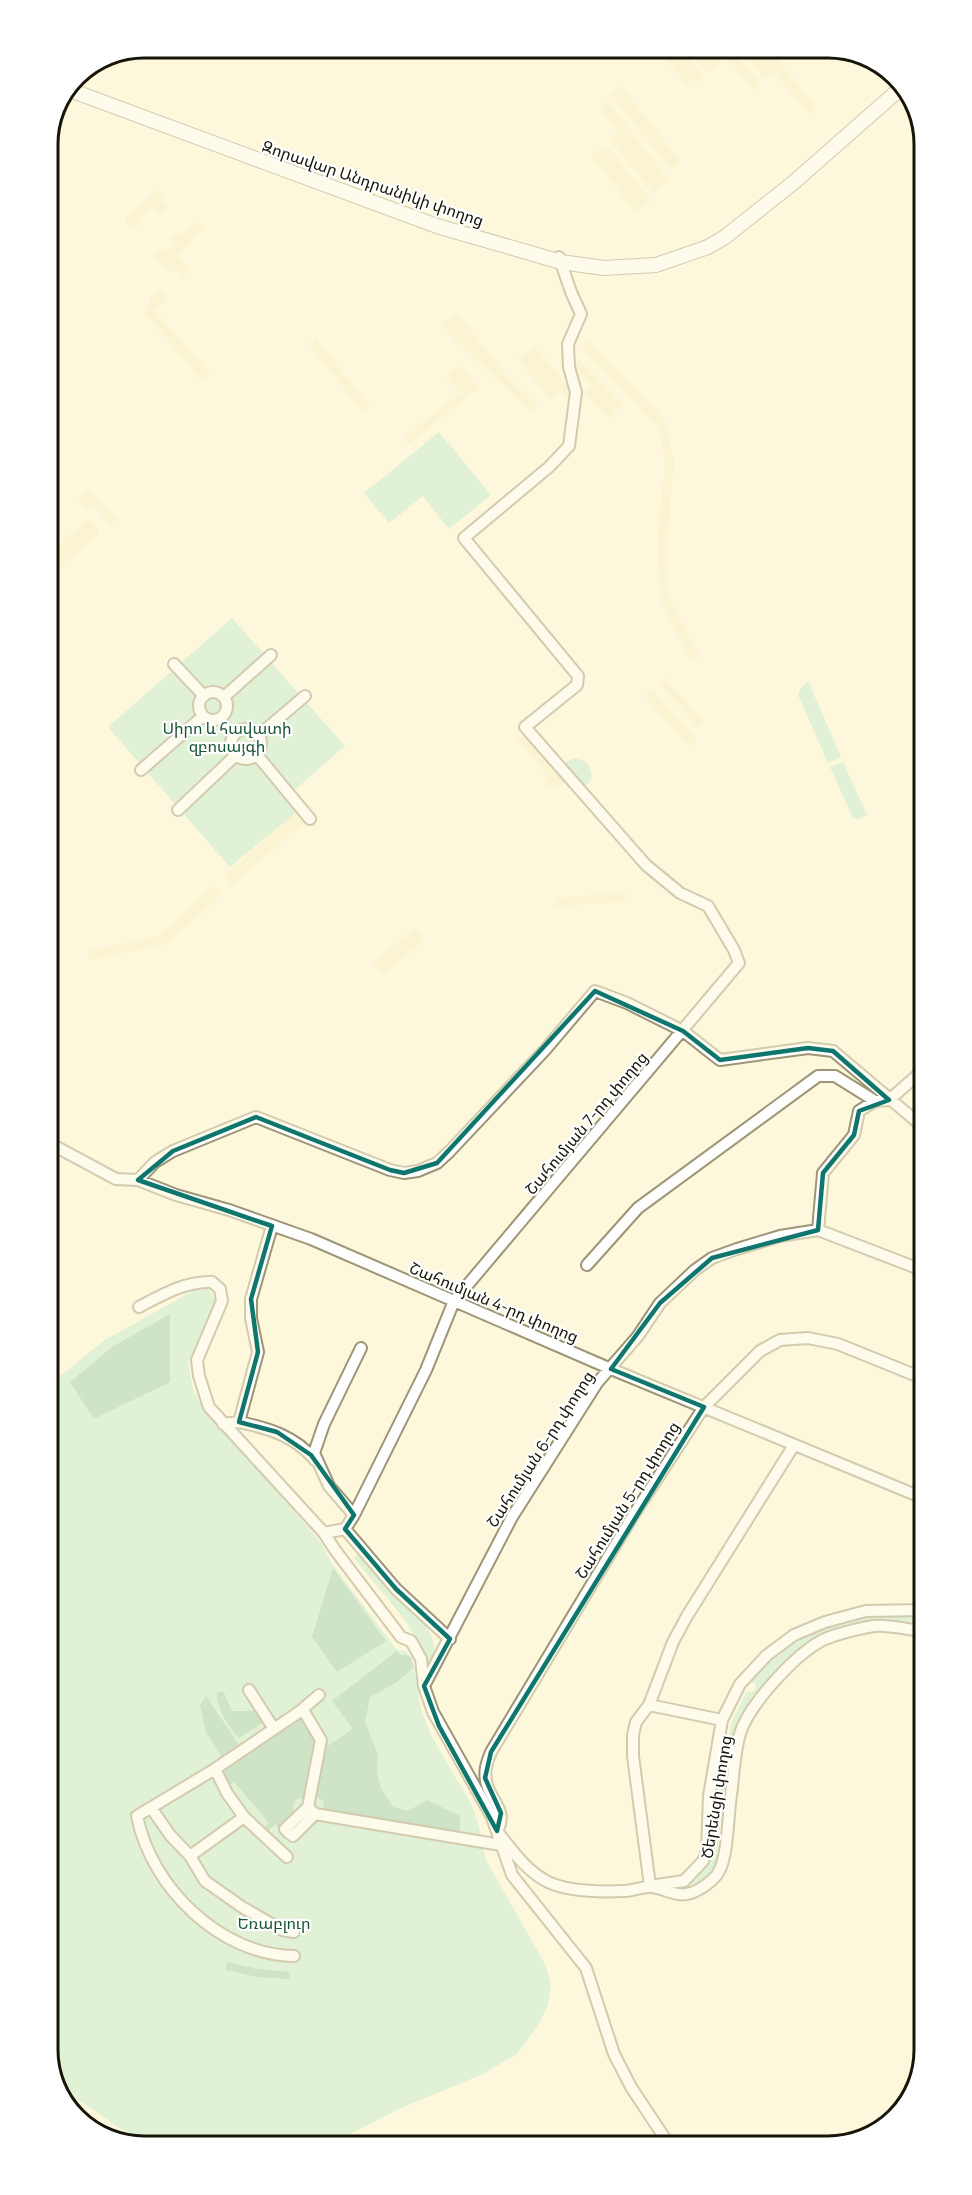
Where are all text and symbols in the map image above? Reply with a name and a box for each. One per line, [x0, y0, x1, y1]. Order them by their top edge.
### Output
street label: Զորավար Անդրանիկի փողոց [259, 135, 487, 231]
park label: Սիրո և հավատի զբոսայգի [162, 717, 292, 757]
street label: Շահումյան 7-րդ փողոց [520, 1047, 652, 1199]
street label: Շահումյան 4-րդ փողոց [406, 1256, 582, 1348]
street label: Շահումյան 6-րդ փողոց [481, 1366, 599, 1532]
street label: Շահումյան 5-րդ փողոց [570, 1417, 684, 1583]
street label: Ծերենցի փողոց [695, 1734, 737, 1860]
park label: Եռաբլուր [237, 1912, 311, 1934]

